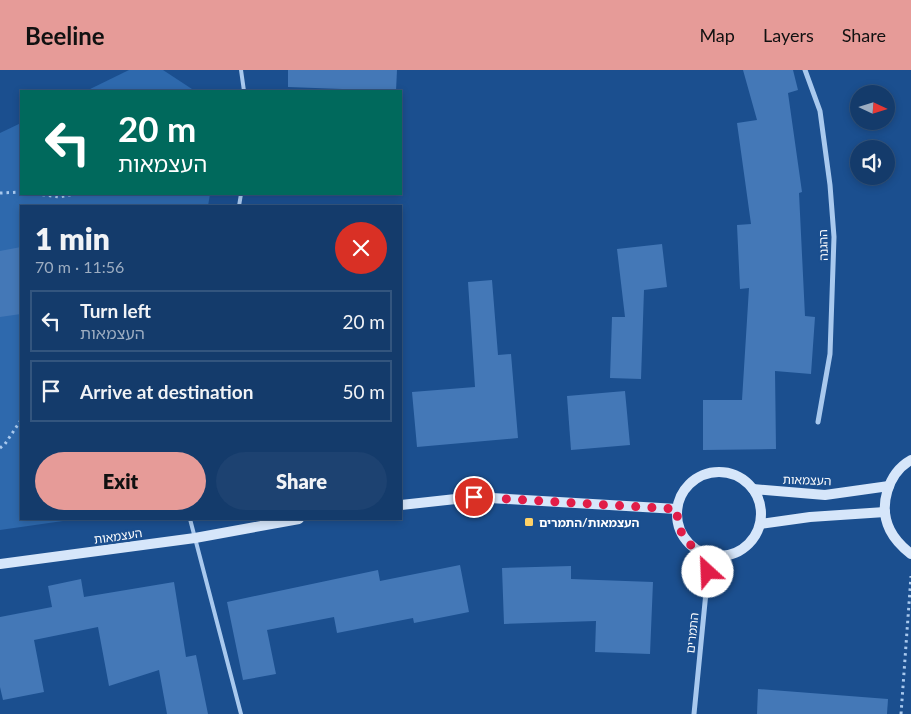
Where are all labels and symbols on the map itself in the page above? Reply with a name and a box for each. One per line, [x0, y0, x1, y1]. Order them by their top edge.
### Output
north arrow [850, 85, 895, 130]
street label: ההגנה [815, 229, 831, 261]
street label: העצמאות [782, 472, 832, 488]
pin [453, 476, 495, 518]
place label: העצמאות/התמרים [539, 515, 640, 530]
marker: העצמאות/התמרים [523, 516, 535, 528]
street label: העצמאות [93, 525, 143, 547]
position arrow [681, 545, 733, 597]
street label: התמרים [682, 612, 702, 654]

